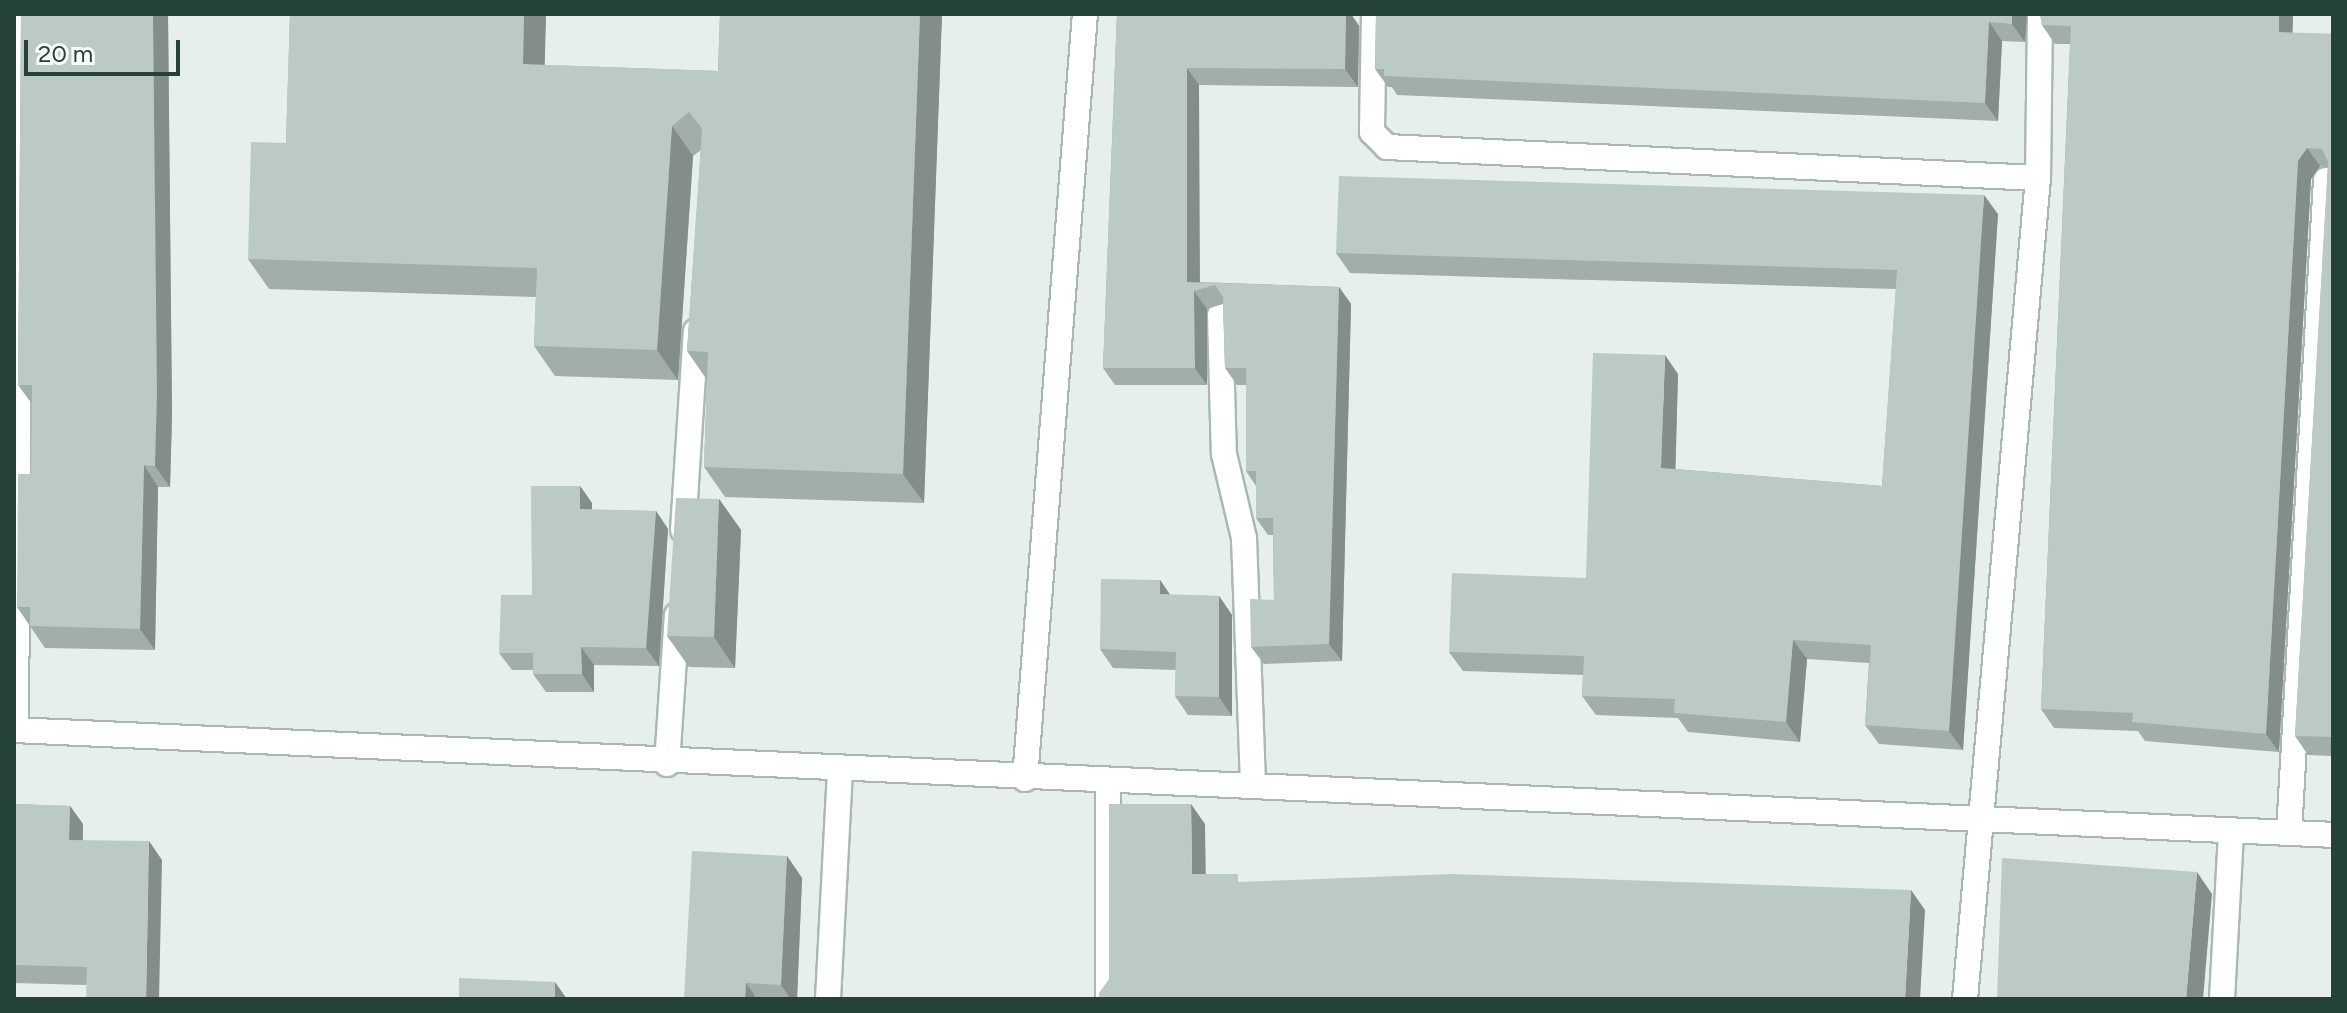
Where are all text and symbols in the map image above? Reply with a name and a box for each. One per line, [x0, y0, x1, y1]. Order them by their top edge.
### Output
scale bar [28, 24, 184, 74]
text: 20 m [38, 39, 93, 68]

